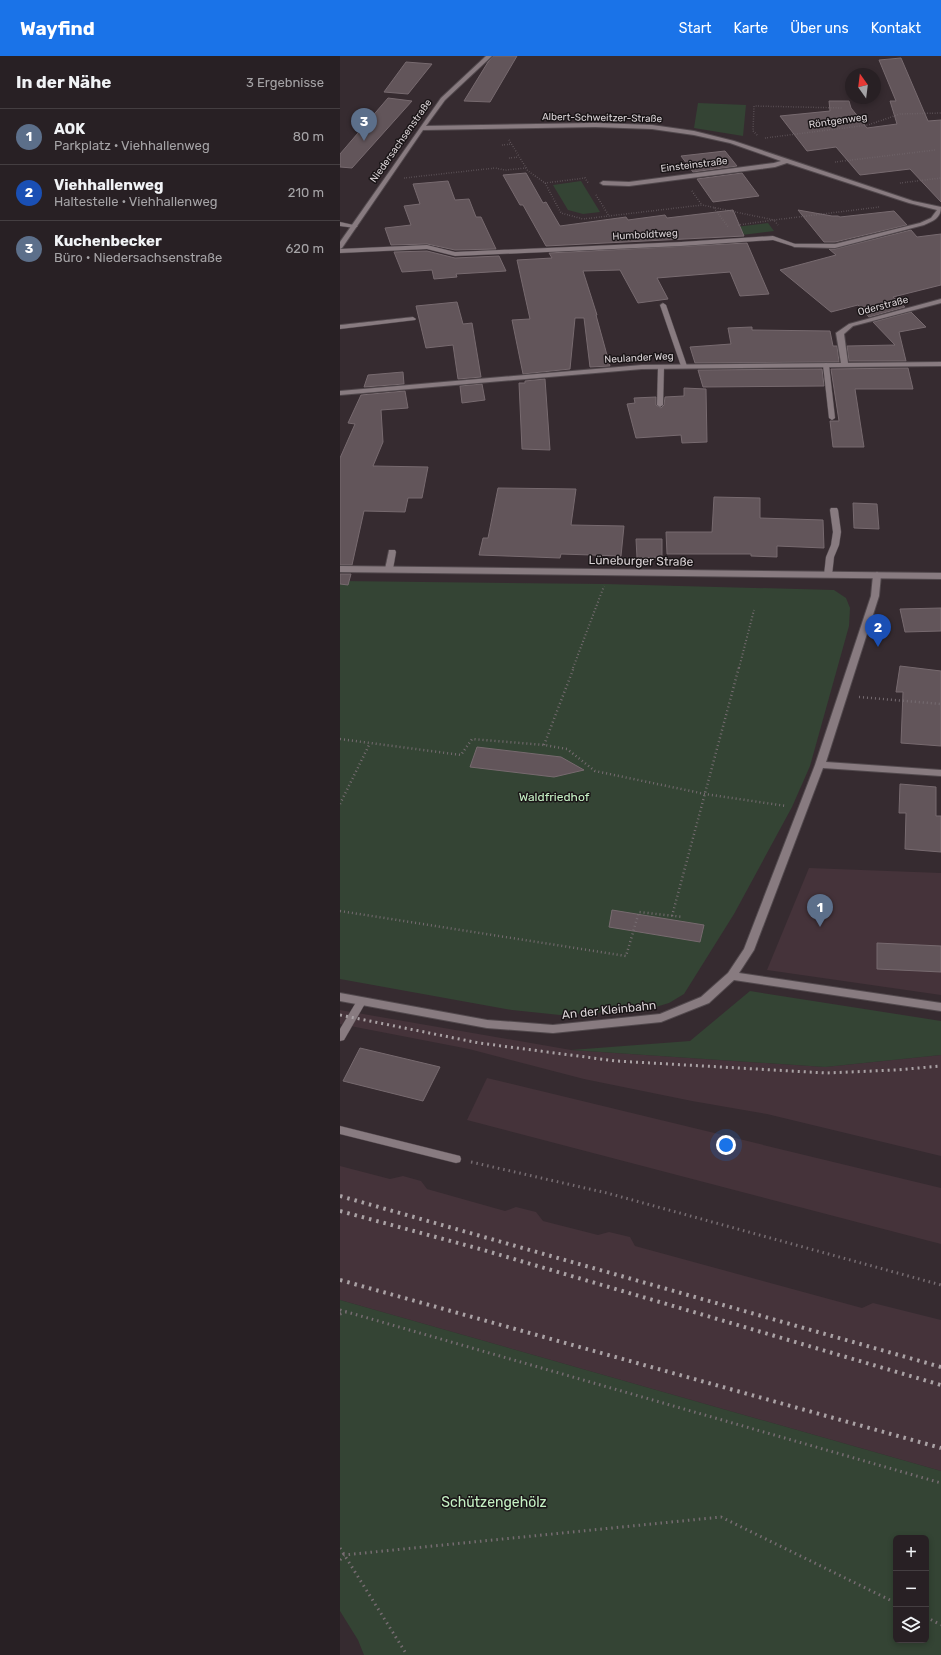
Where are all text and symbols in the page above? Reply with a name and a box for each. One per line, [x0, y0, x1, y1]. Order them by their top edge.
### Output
text: Wayfind [20, 17, 95, 40]
text: Start [679, 20, 712, 37]
text: Karte [734, 20, 768, 37]
text: Über uns [790, 20, 849, 37]
text: Kontakt [871, 20, 921, 37]
north arrow [845, 68, 881, 104]
text: In der Nähe [16, 72, 111, 92]
text: 3 Ergebnisse [246, 75, 324, 90]
street label: Niedersachsenstraße [368, 97, 435, 185]
pin: 3 [351, 108, 377, 141]
street label: Albert-Schweitzer-Straße [542, 111, 663, 125]
street label: Röntgenweg [808, 111, 868, 131]
text: AOK [54, 120, 85, 138]
text: 1 [26, 129, 32, 144]
text: 80 m [293, 129, 324, 144]
text: Parkplatz · Viehhallenweg [54, 138, 210, 153]
street label: Einsteinstraße [660, 155, 729, 175]
text: Viehhallenweg [54, 176, 164, 194]
text: 2 [25, 185, 33, 200]
text: 210 m [288, 185, 324, 200]
text: Haltestelle · Viehhallenweg [54, 194, 217, 209]
street label: Humboldtweg [612, 227, 678, 243]
text: Kuchenbecker [54, 232, 162, 250]
text: 3 [25, 241, 33, 256]
text: 620 m [286, 241, 324, 256]
text: Büro · Niedersachsenstraße [54, 250, 222, 265]
street label: Oderstraße [856, 293, 910, 319]
street label: Neulander Weg [604, 350, 674, 366]
street label: Lüneburger Straße [589, 553, 694, 569]
pin: 2 [865, 614, 891, 647]
park label: Waldfriedhof [519, 790, 590, 804]
pin: 1 [807, 894, 833, 927]
street label: An der Kleinbahn [561, 998, 657, 1022]
your location [716, 1135, 736, 1155]
park label: Schützengehölz [441, 1494, 547, 1511]
map controls [893, 1535, 929, 1643]
button: + [893, 1535, 929, 1571]
button: − [893, 1571, 929, 1607]
button: layers [893, 1607, 929, 1643]

